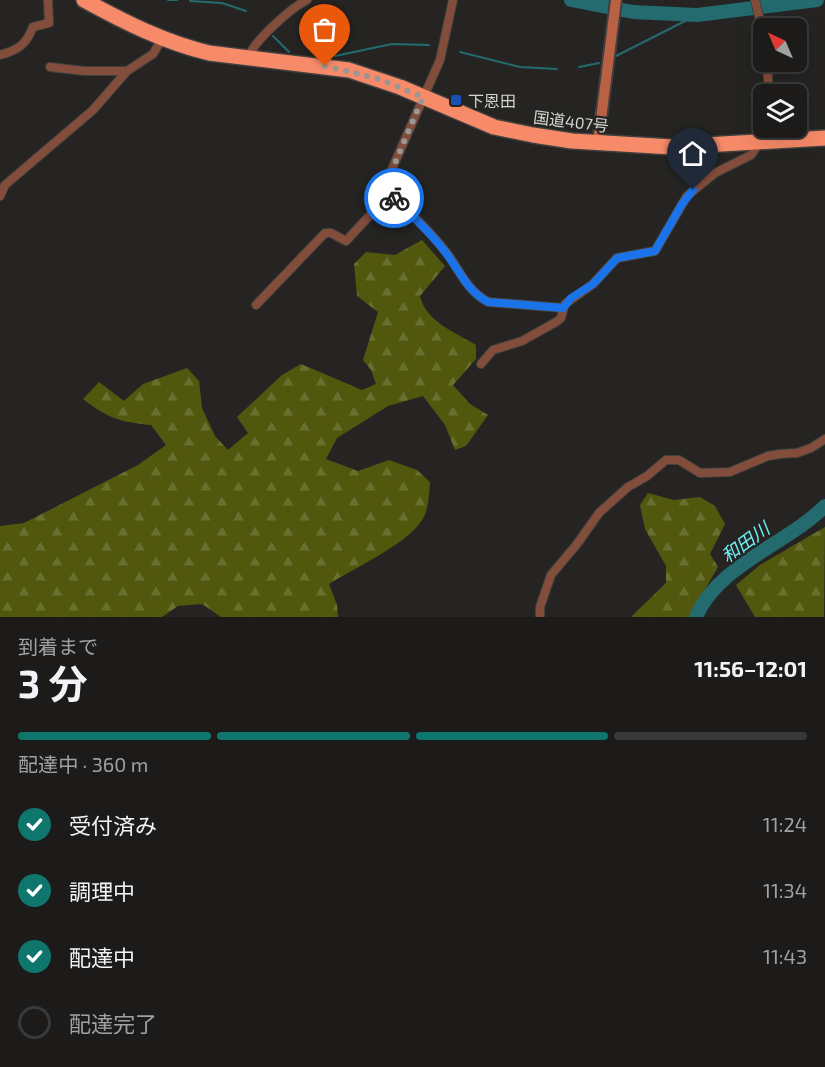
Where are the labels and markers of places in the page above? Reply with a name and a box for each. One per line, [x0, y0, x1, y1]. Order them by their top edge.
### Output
pin [299, 4, 350, 66]
place label: 下恩田 [468, 91, 516, 110]
marker: 下恩田 [449, 93, 463, 107]
pin [667, 128, 718, 190]

